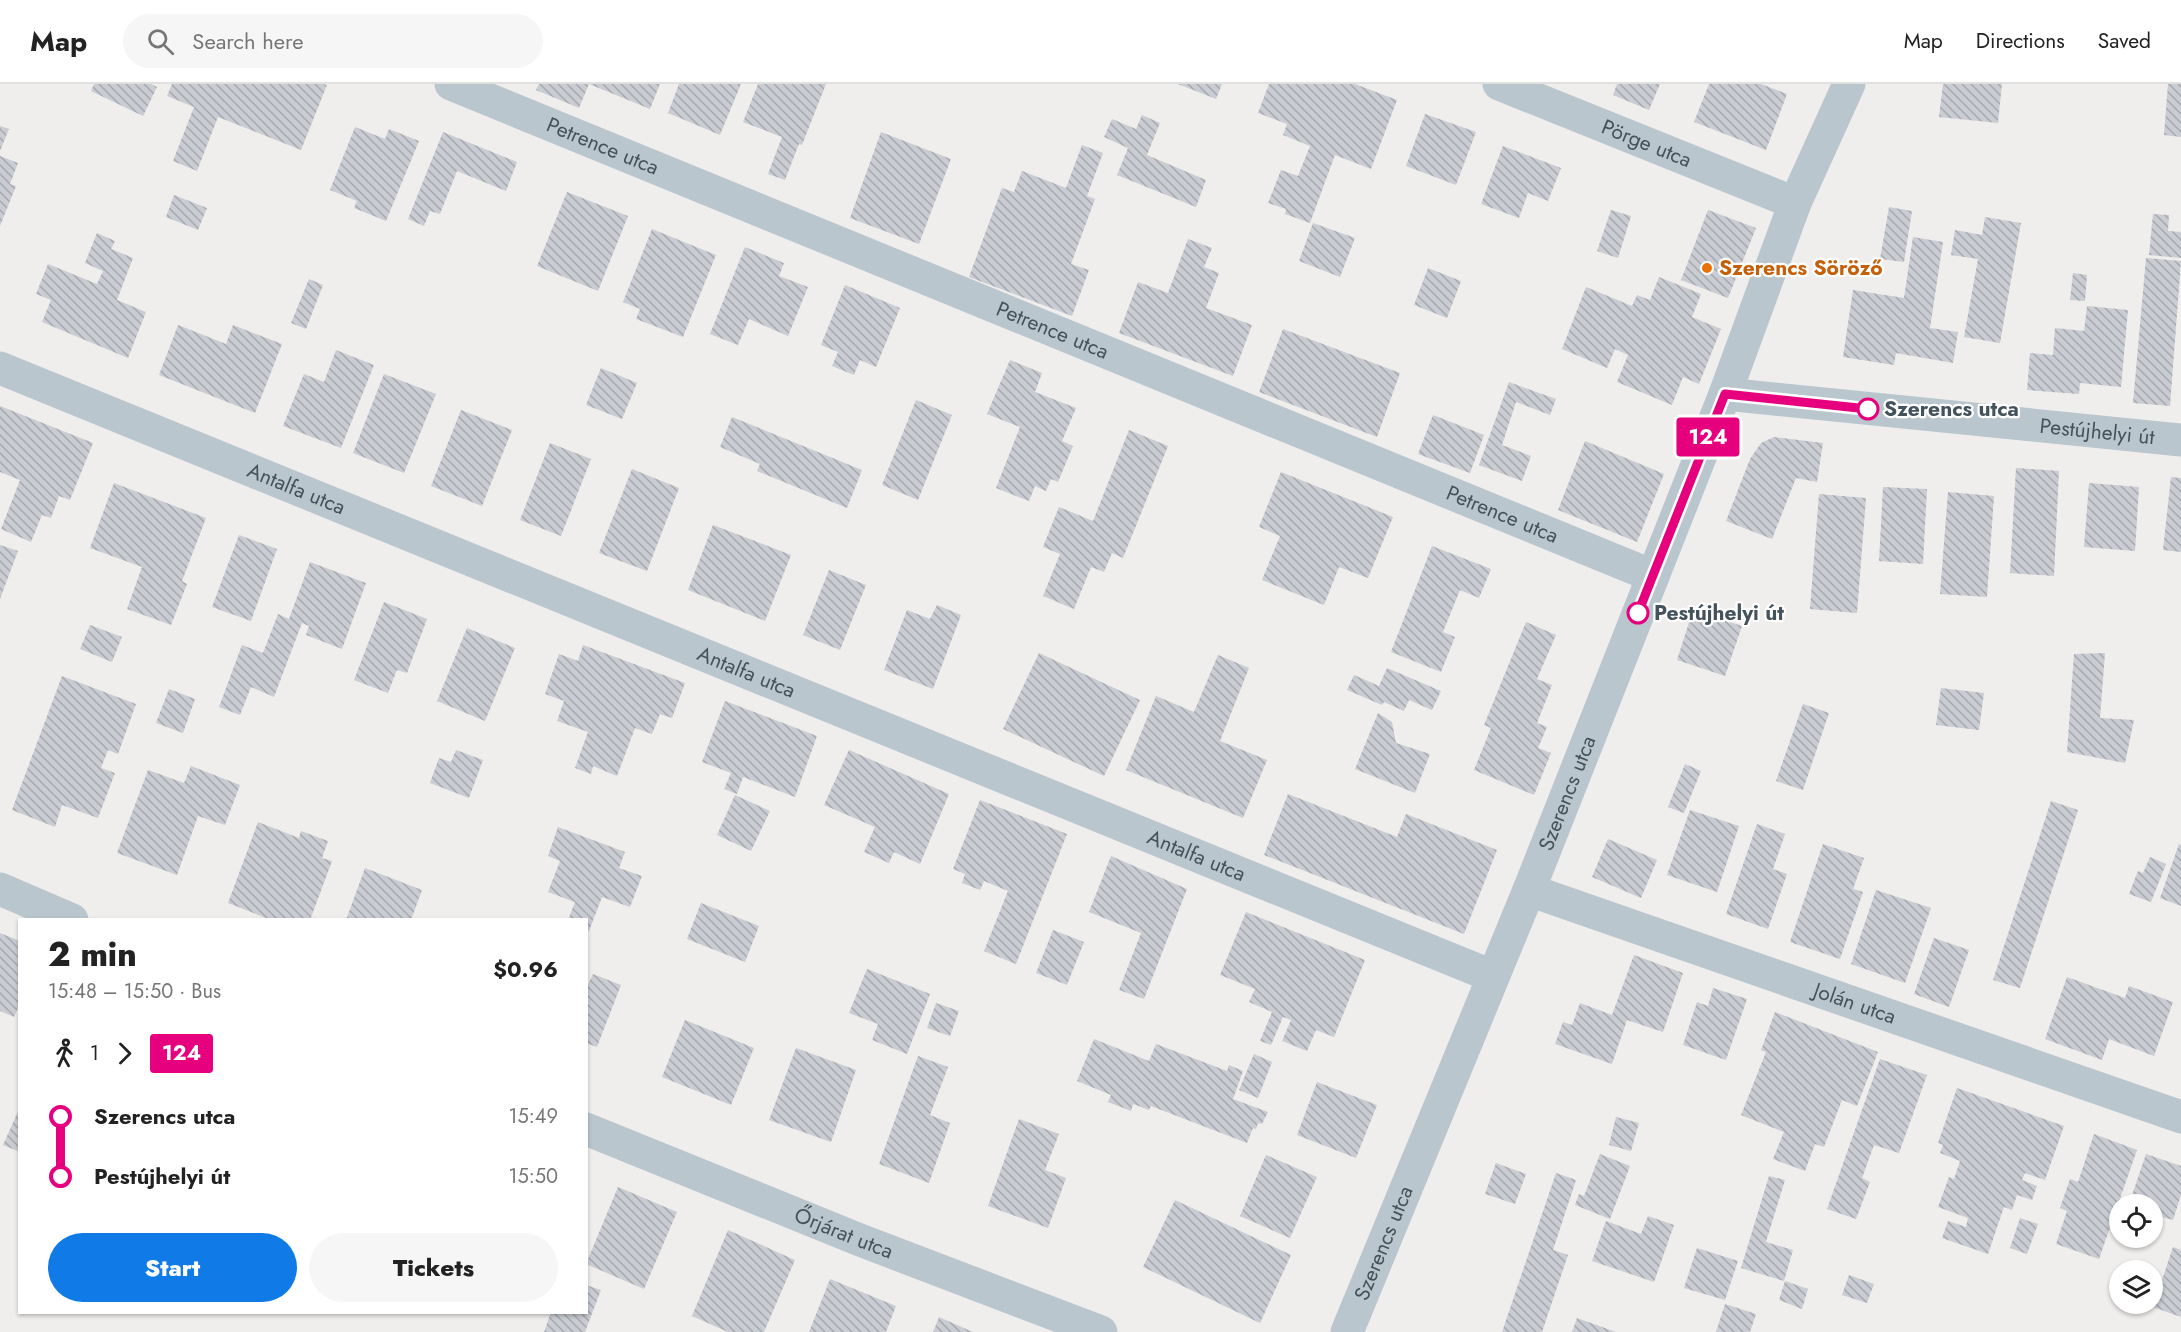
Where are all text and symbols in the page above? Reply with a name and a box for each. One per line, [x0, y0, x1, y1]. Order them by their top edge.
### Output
search box [123, 14, 543, 68]
text: Map [30, 21, 87, 62]
icon: search [144, 25, 177, 58]
text: Search here [192, 25, 304, 57]
text: Map [1904, 26, 1943, 56]
text: Directions [1976, 26, 2065, 56]
text: Saved [2098, 26, 2151, 56]
street label: Petrence utca [542, 110, 663, 183]
street label: Pörge utca [1597, 112, 1696, 175]
place label: Szerencs Söröző [1719, 253, 1883, 283]
marker: Szerencs Söröző [1700, 261, 1714, 275]
street label: Petrence utca [992, 294, 1113, 367]
place label: Szerencs utca [1884, 394, 2019, 424]
marker: Szerencs utca [1857, 398, 1879, 420]
street label: Pestújhelyi út [2038, 411, 2156, 452]
line badge: 124 [1674, 418, 1742, 456]
text: 124 [1688, 422, 1728, 452]
street label: Antalfa utca [243, 455, 350, 522]
street label: Petrence utca [1442, 478, 1563, 551]
place label: Pestújhelyi út [1654, 598, 1784, 628]
marker: Pestújhelyi út [1627, 602, 1649, 624]
street label: Antalfa utca [693, 639, 800, 706]
street label: Szerencs utca [1531, 731, 1603, 855]
street label: Antalfa utca [1143, 822, 1250, 889]
text: 2 min [48, 931, 137, 978]
text: $0.96 [493, 953, 558, 985]
street label: Jolán utca [1807, 974, 1900, 1032]
text: 15:48 – 15:50 · Bus [48, 977, 221, 1006]
icon: walk [48, 1037, 81, 1070]
icon: forward [108, 1037, 141, 1070]
text: 124 [162, 1038, 201, 1068]
text: 1 [90, 1039, 99, 1068]
text: Szerencs utca [94, 1100, 235, 1132]
text: 15:49 [509, 1102, 558, 1131]
text: Pestújhelyi út [94, 1160, 230, 1192]
text: 15:50 [508, 1162, 558, 1191]
street label: Szerencs utca [1347, 1181, 1421, 1305]
map controls [2109, 1194, 2163, 1314]
button: locate [2109, 1194, 2163, 1248]
street label: Őrjárat utca [790, 1200, 898, 1266]
button: Start [48, 1233, 297, 1302]
button: Tickets [309, 1233, 558, 1302]
button: layers [2109, 1260, 2163, 1314]

